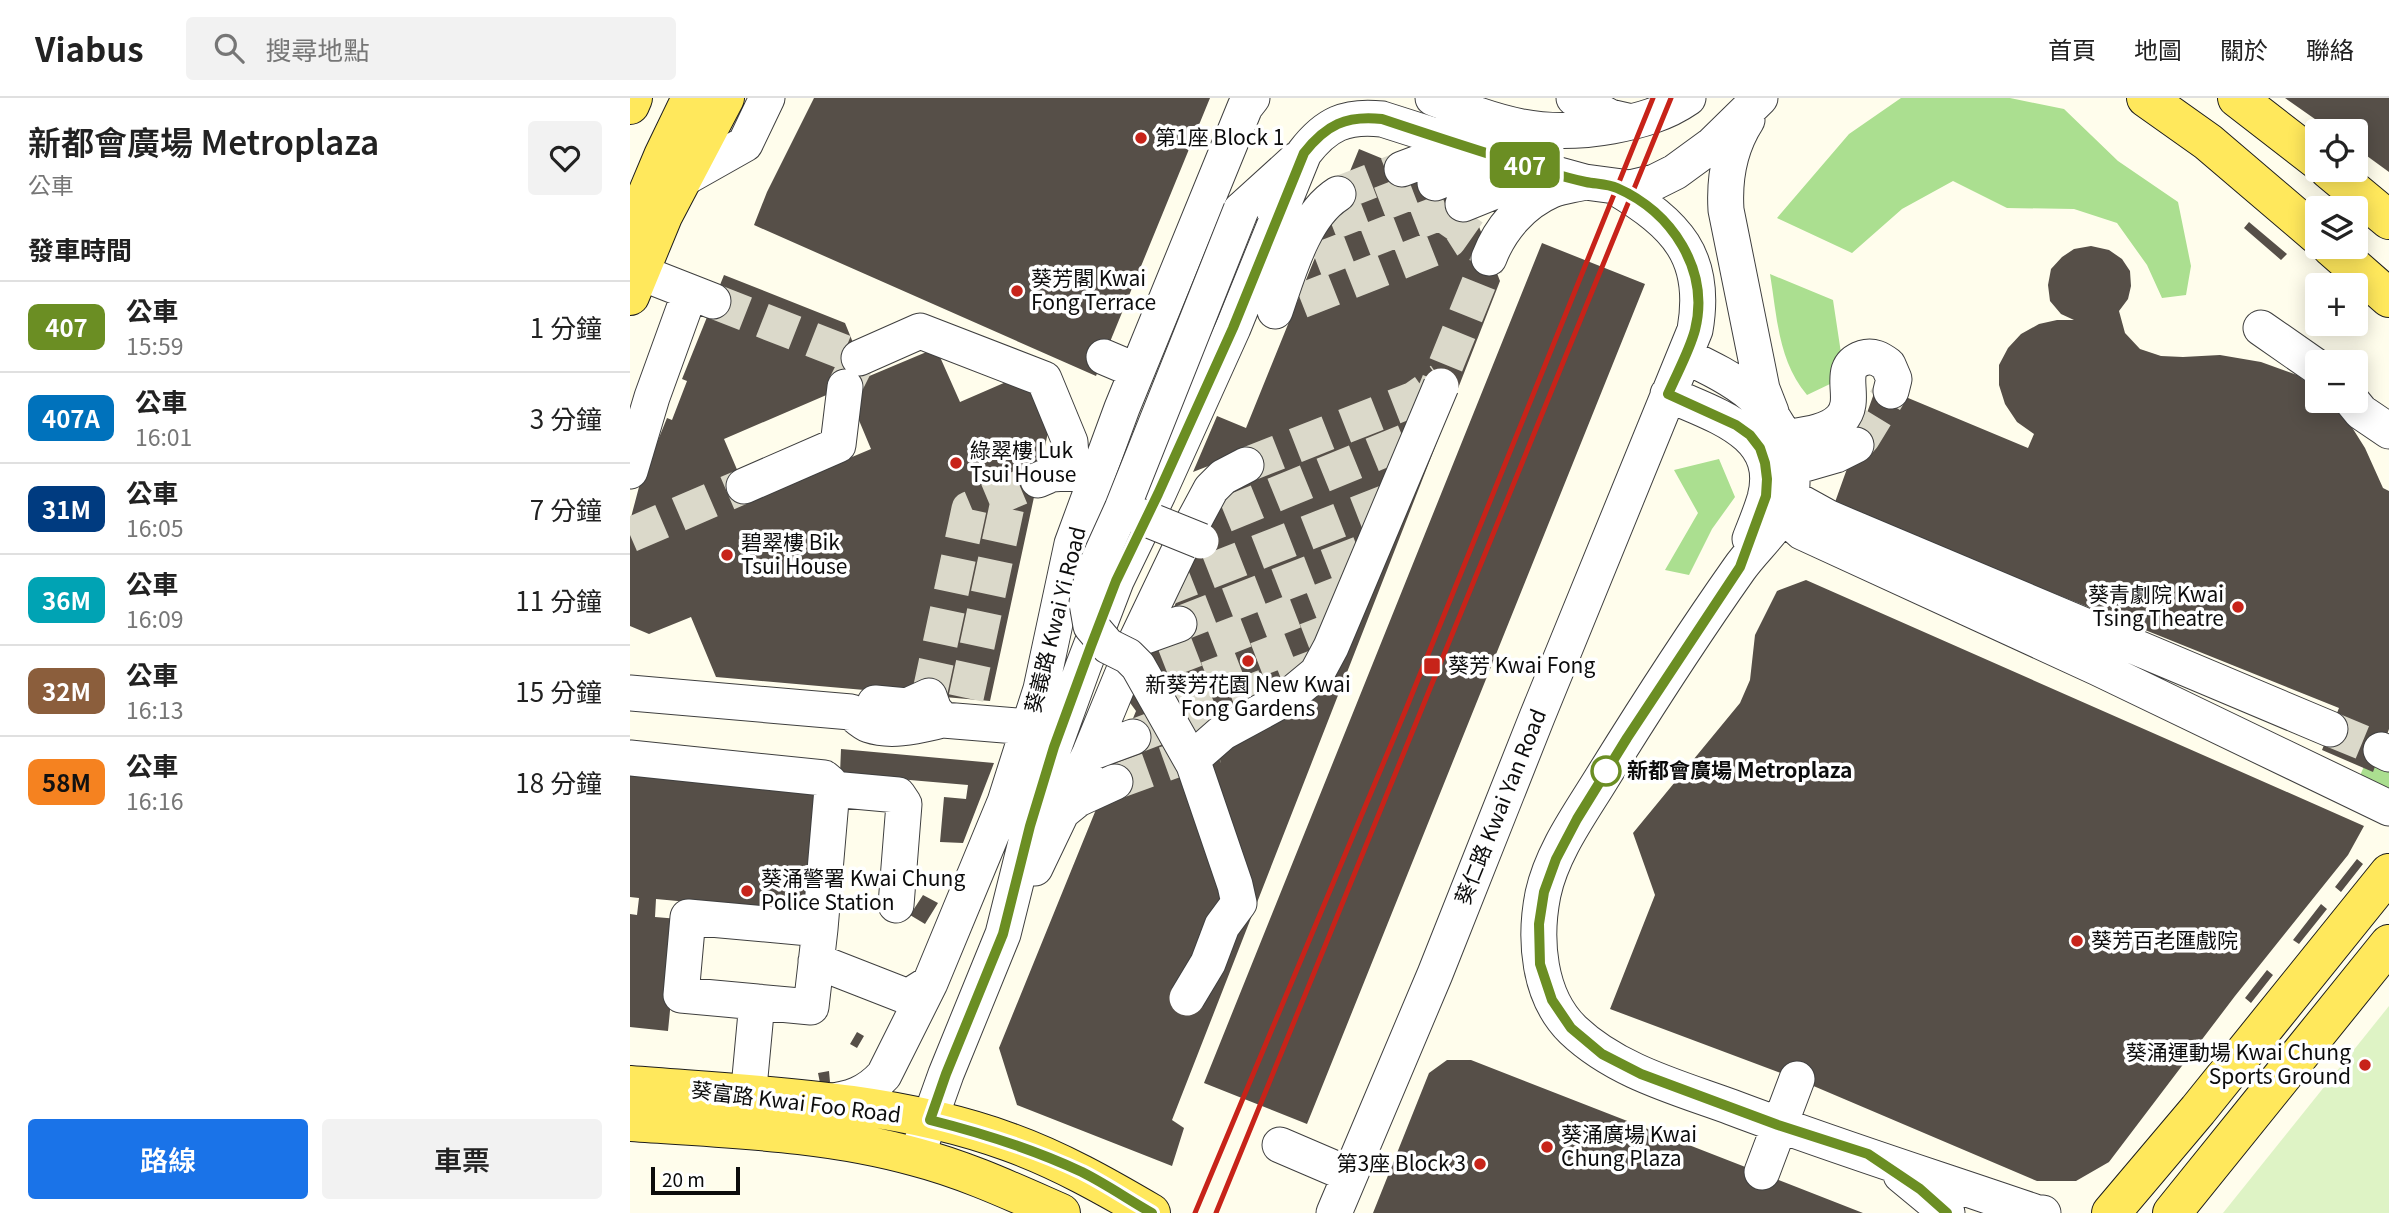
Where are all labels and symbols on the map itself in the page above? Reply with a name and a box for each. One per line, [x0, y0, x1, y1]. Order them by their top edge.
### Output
place label: 第1座 Block 1 [1155, 121, 1285, 151]
marker: 第1座 Block 1 [1133, 130, 1149, 146]
line badge: 407 [1485, 142, 1565, 188]
place label: 葵芳閣 Kwai Fong Terrace [1031, 262, 1156, 316]
marker: 葵芳閣 Kwai Fong Terrace [1009, 283, 1025, 299]
place label: 綠翠樓 Luk Tsui House [970, 434, 1076, 488]
marker: 綠翠樓 Luk Tsui House [948, 455, 964, 471]
street label: 葵義路 Kwai Yi Road [1016, 523, 1092, 716]
place label: 碧翠樓 Bik Tsui House [741, 526, 847, 580]
marker: 碧翠樓 Bik Tsui House [719, 547, 735, 563]
place label: 葵青劇院 Kwai Tsing Theatre [2088, 578, 2224, 632]
marker: 葵青劇院 Kwai Tsing Theatre [2230, 599, 2246, 615]
place label: 葵芳 Kwai Fong [1448, 649, 1595, 679]
marker: 新葵芳花園 New Kwai Fong Gardens [1240, 653, 1256, 669]
marker: 葵芳 Kwai Fong [1422, 656, 1442, 676]
place label: 新葵芳花園 New Kwai Fong Gardens [1145, 668, 1351, 722]
street label: 葵仁路 Kwai Yan Road [1446, 704, 1552, 909]
place label: 新都會廣場 Metroplaza [1627, 754, 1853, 784]
marker: 新都會廣場 Metroplaza [1591, 756, 1621, 786]
place label: 葵涌警署 Kwai Chung Police Station [761, 862, 965, 916]
marker: 葵涌警署 Kwai Chung Police Station [739, 883, 755, 899]
place label: 葵芳百老匯戲院 [2091, 924, 2238, 954]
marker: 葵芳百老匯戲院 [2069, 933, 2085, 949]
place label: 葵涌運動場 Kwai Chung Sports Ground [2126, 1036, 2351, 1090]
marker: 葵涌運動場 Kwai Chung Sports Ground [2357, 1057, 2373, 1073]
street label: 葵富路 Kwai Foo Road [690, 1073, 903, 1129]
place label: 葵涌廣場 Kwai Chung Plaza [1561, 1118, 1697, 1172]
marker: 葵涌廣場 Kwai Chung Plaza [1539, 1139, 1555, 1155]
place label: 第3座 Block 3 [1336, 1147, 1466, 1177]
marker: 第3座 Block 3 [1472, 1156, 1488, 1172]
scale bar [651, 1164, 740, 1196]

